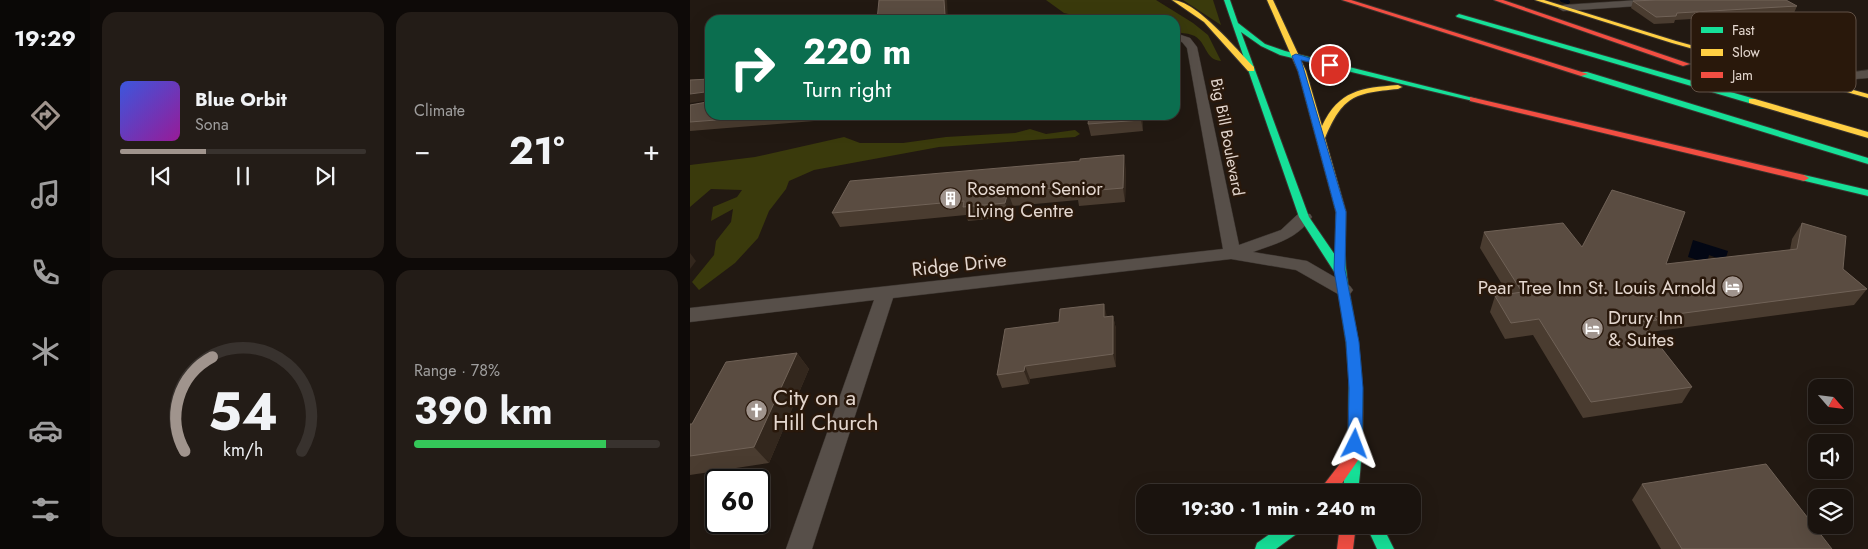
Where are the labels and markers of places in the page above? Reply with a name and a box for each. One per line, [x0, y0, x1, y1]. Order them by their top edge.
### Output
pin [1309, 44, 1351, 86]
place label: Rosemont Senior Living Centre [967, 175, 1103, 224]
building icon: Rosemont Senior Living Centre [939, 187, 963, 211]
place label: Pear Tree Inn St. Louis Arnold [1478, 274, 1716, 301]
hotel icon: Pear Tree Inn St. Louis Arnold [1720, 275, 1744, 299]
place label: Drury Inn & Suites [1608, 304, 1683, 353]
hotel icon: Drury Inn & Suites [1580, 316, 1604, 340]
place label: City on a Hill Church [773, 381, 879, 438]
church icon: City on a Hill Church [745, 398, 769, 422]

